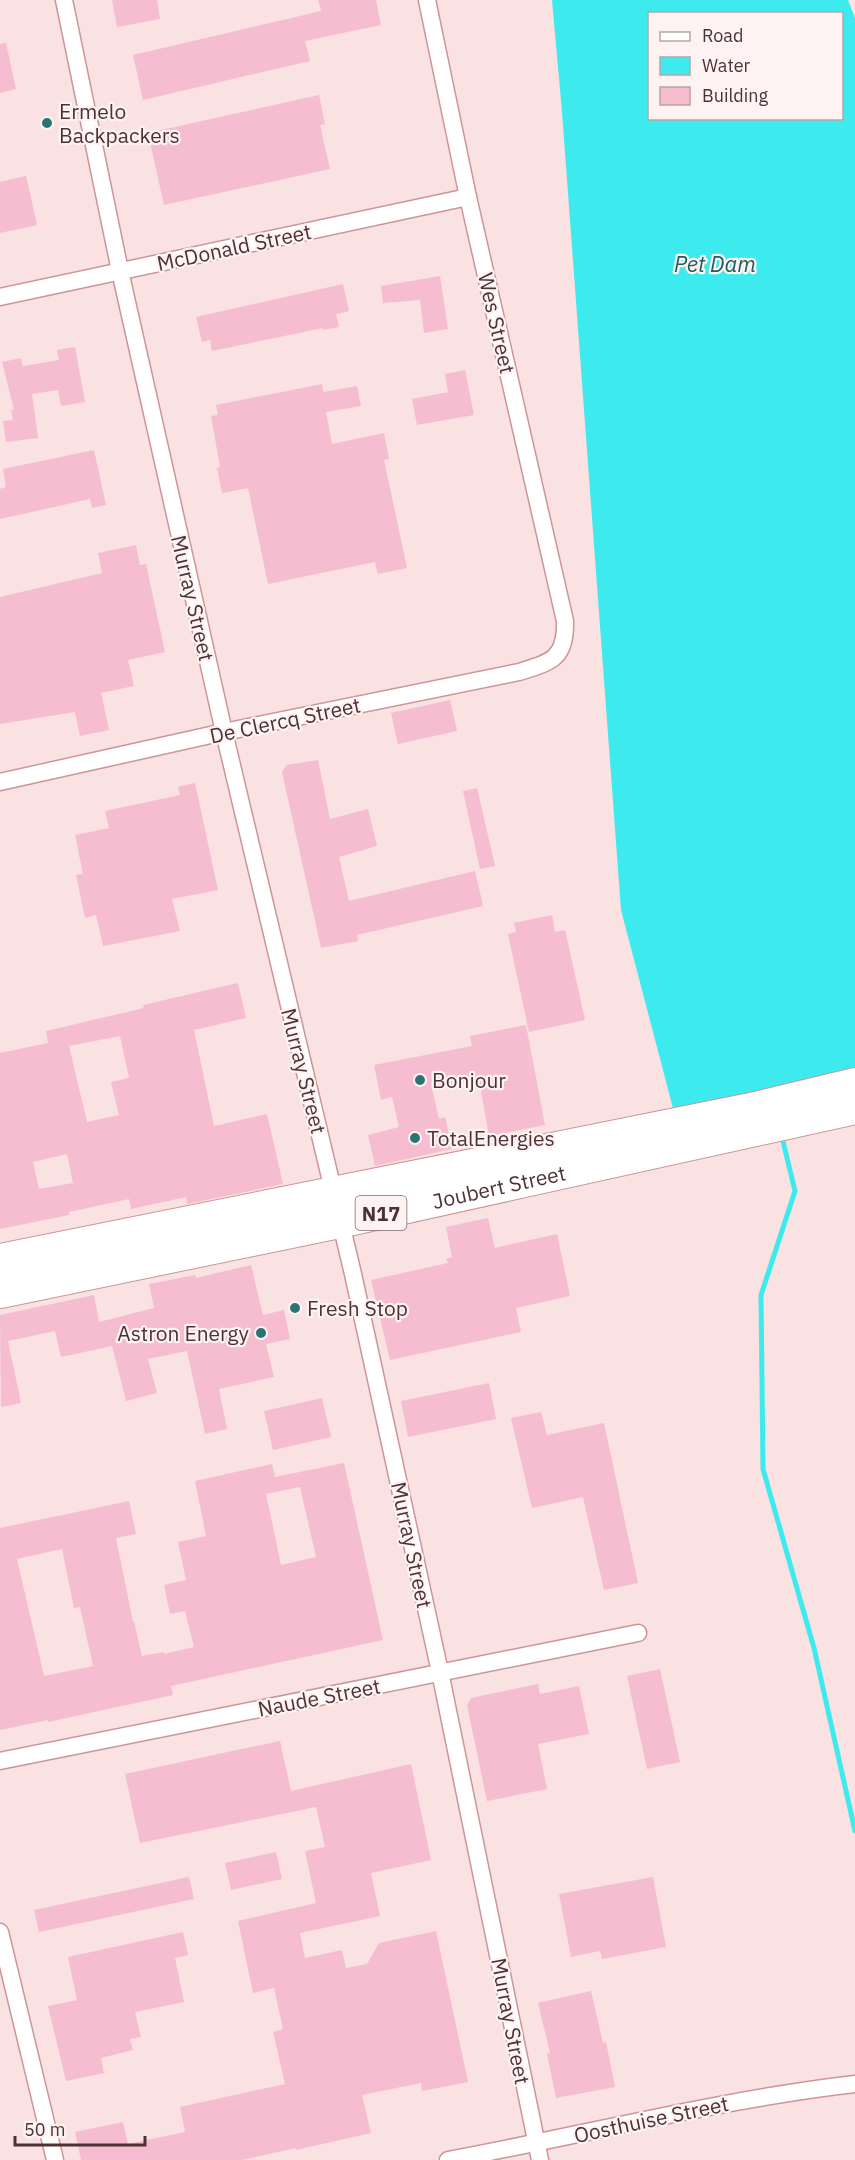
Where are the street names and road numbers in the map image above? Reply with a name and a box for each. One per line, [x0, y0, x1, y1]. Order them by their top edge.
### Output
street label: McDonald Street [154, 217, 314, 277]
street label: Wes Street [472, 270, 522, 376]
street label: Murray Street [165, 532, 221, 664]
street label: De Clercq Street [207, 690, 363, 750]
street label: Murray Street [275, 1005, 333, 1137]
street label: Joubert Street [430, 1158, 568, 1215]
road number: N17 [356, 1196, 406, 1230]
street label: Murray Street [385, 1479, 439, 1611]
street label: Naude Street [255, 1671, 383, 1723]
street label: Murray Street [485, 1955, 537, 2087]
street label: Oosthuise Street [571, 2089, 731, 2149]

